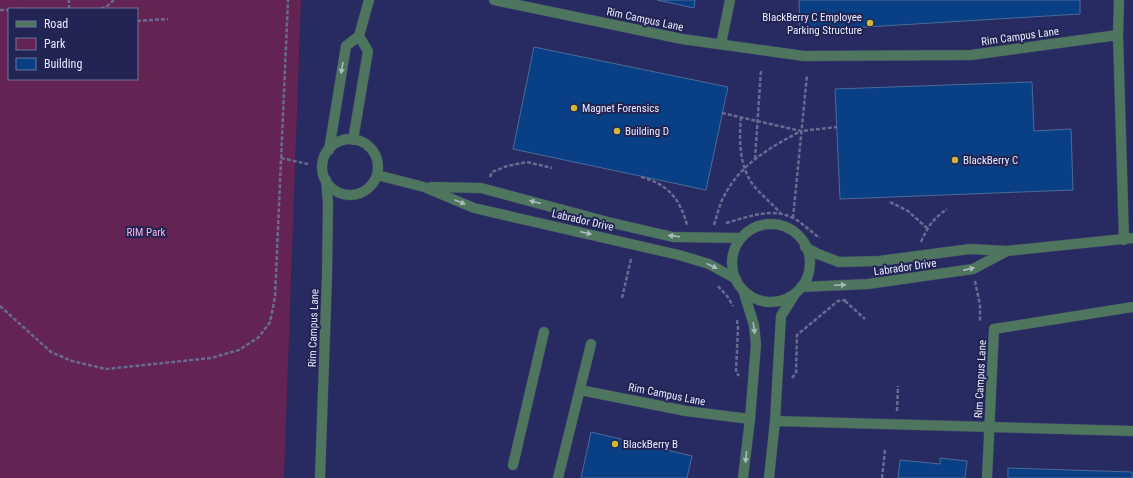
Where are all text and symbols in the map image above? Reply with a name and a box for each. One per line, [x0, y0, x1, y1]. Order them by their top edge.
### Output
street label: Rim Campus Lane [605, 5, 685, 34]
legend [8, 8, 138, 80]
place label: BlackBerry C Employee Parking Structure [762, 11, 862, 37]
text: Road [44, 17, 68, 31]
marker: BlackBerry C Employee Parking Structure [865, 18, 875, 28]
street label: Rim Campus Lane [980, 25, 1060, 48]
text: Park [44, 37, 66, 51]
text: Building [44, 57, 82, 71]
one-way arrow [339, 62, 345, 74]
place label: Magnet Forensics [582, 102, 659, 115]
marker: Magnet Forensics [569, 103, 579, 113]
place label: Building D [625, 125, 669, 138]
marker: Building D [612, 126, 622, 136]
place label: BlackBerry C [963, 154, 1018, 167]
marker: BlackBerry C [950, 155, 960, 165]
one-way arrow [455, 199, 467, 205]
one-way arrow [528, 199, 540, 205]
street label: Labrador Drive [551, 207, 615, 234]
park label: RIM Park [126, 226, 166, 239]
one-way arrow [580, 231, 592, 237]
one-way arrow [668, 233, 681, 239]
street label: Labrador Drive [873, 257, 937, 278]
one-way arrow [706, 263, 718, 269]
one-way arrow [963, 266, 975, 272]
one-way arrow [834, 282, 846, 289]
street label: Rim Campus Lane [306, 289, 321, 367]
one-way arrow [751, 321, 757, 334]
street label: Rim Campus Lane [972, 340, 989, 418]
street label: Rim Campus Lane [627, 381, 707, 408]
place label: BlackBerry B [623, 438, 678, 451]
marker: BlackBerry B [610, 439, 620, 449]
one-way arrow [743, 451, 749, 463]

